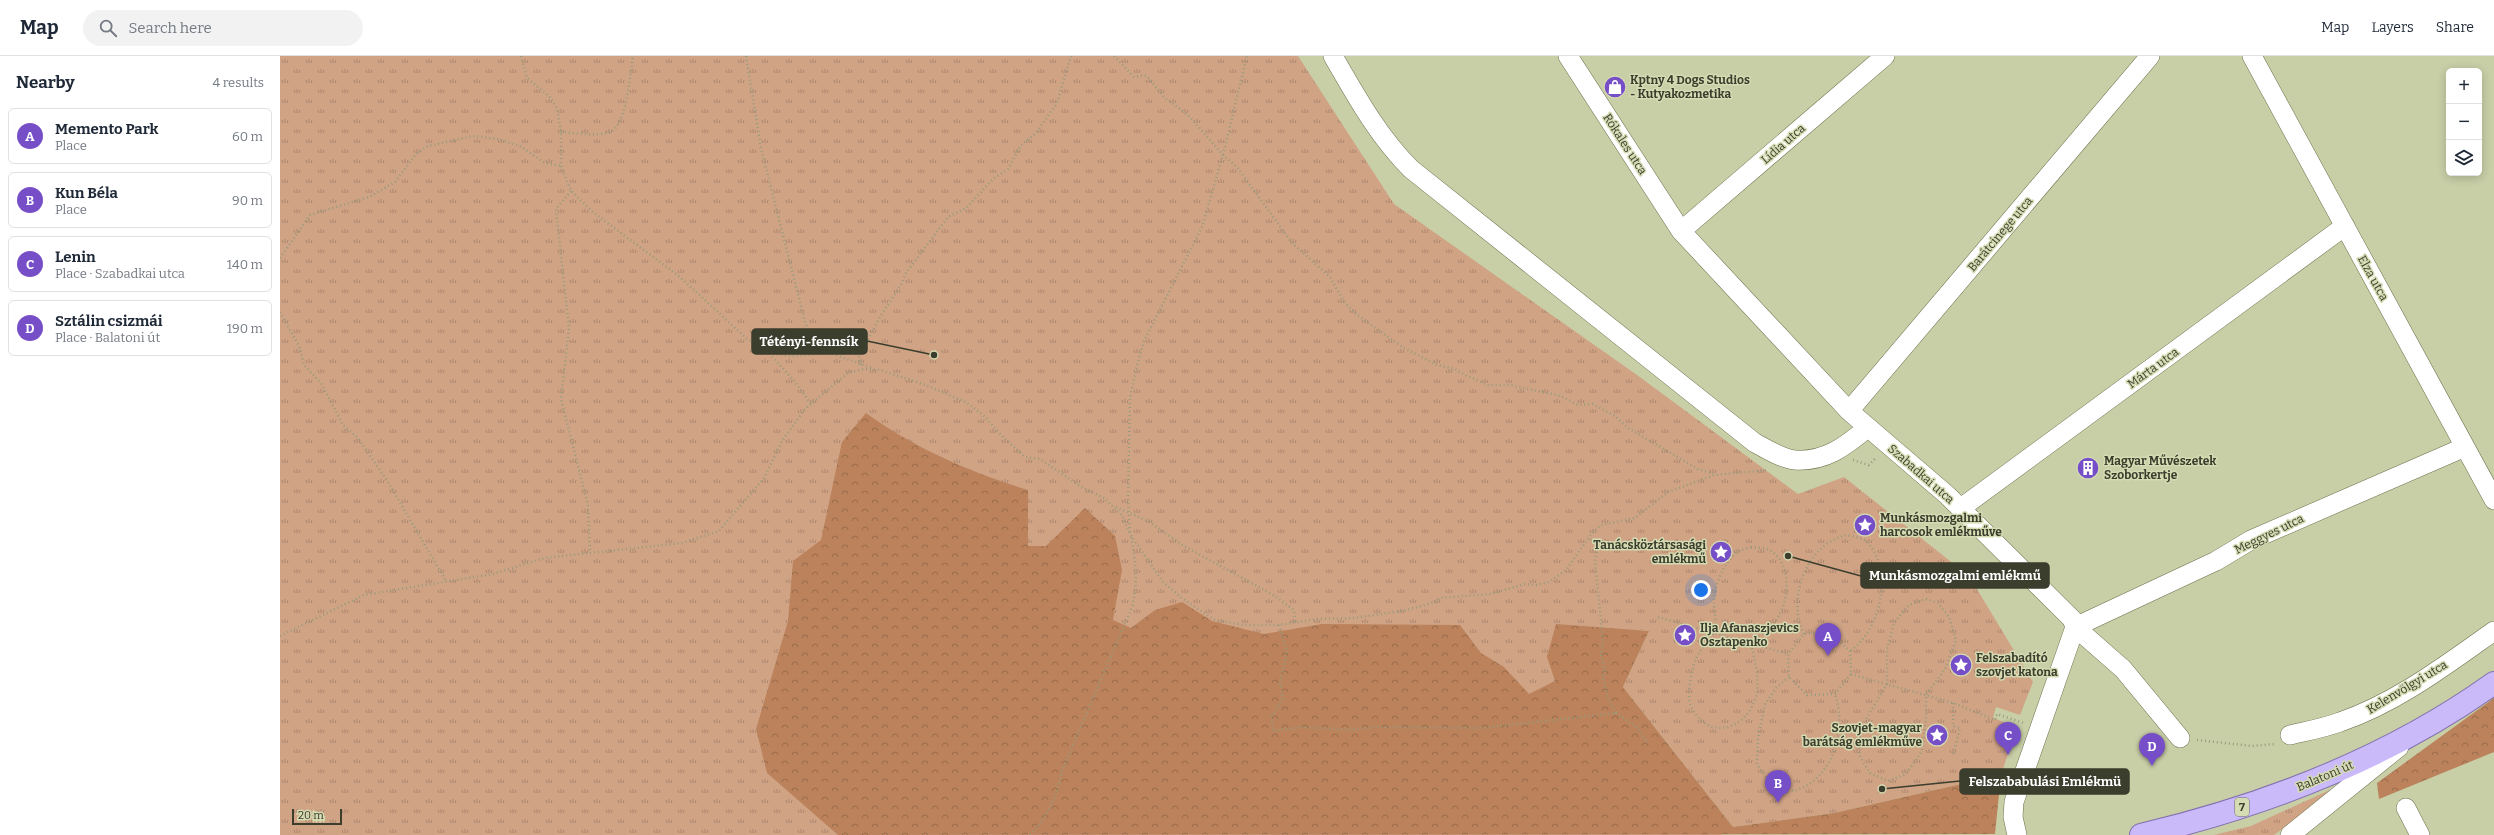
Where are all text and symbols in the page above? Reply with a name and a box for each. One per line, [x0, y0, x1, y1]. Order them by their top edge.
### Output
search box [83, 10, 363, 46]
text: Map [20, 16, 59, 39]
icon: search [97, 17, 119, 39]
text: Search here [129, 19, 212, 37]
text: Map [2321, 19, 2349, 36]
text: Layers [2371, 19, 2414, 36]
text: Share [2436, 19, 2474, 36]
map controls [2446, 68, 2482, 176]
button: + [2446, 68, 2482, 104]
text: Nearby [16, 72, 75, 93]
place label: Kptny 4 Dogs Studios - Kutyakozmetika [1630, 73, 1750, 101]
shop icon: Kptny 4 Dogs Studios - Kutyakozmetika [1602, 74, 1628, 100]
text: 4 results [212, 75, 264, 90]
button: − [2446, 104, 2482, 140]
street label: Rókales utca [1600, 111, 1650, 177]
text: Memento Park [55, 120, 158, 138]
street label: Lídia utca [1758, 121, 1808, 167]
text: A [25, 129, 35, 144]
text: 60 m [232, 129, 263, 144]
text: Place [55, 138, 87, 153]
button: layers [2446, 140, 2482, 176]
text: Kun Béla [55, 184, 118, 202]
text: B [26, 193, 34, 208]
text: 90 m [232, 193, 263, 208]
street label: Barátcinege utca [1965, 194, 2036, 274]
text: Place [55, 202, 87, 217]
text: Lenin [55, 248, 96, 266]
street label: Elza utca [2355, 253, 2391, 304]
text: C [26, 257, 34, 272]
text: 140 m [227, 257, 263, 272]
text: Place · Szabadkai utca [55, 266, 185, 281]
text: Sztálin csizmái [55, 312, 163, 330]
text: D [25, 321, 35, 336]
text: 190 m [227, 321, 263, 336]
callout: Tétényi-fennsík [752, 329, 867, 354]
text: Place · Balatoni út [55, 330, 160, 345]
text: Tétényi-fennsík [760, 334, 859, 349]
street label: Márta utca [2125, 345, 2182, 391]
street label: Szabadkai utca [1885, 441, 1957, 507]
place label: Magyar Művészetek Szoborkertje [2104, 454, 2217, 483]
building icon: Magyar Művészetek Szoborkertje [2075, 455, 2101, 481]
place label: Munkásmozgalmi harcosok emlékműve [1880, 511, 2002, 539]
street label: Meggyes utca [2232, 511, 2306, 557]
place icon: Munkásmozgalmi harcosok emlékműve [1852, 512, 1878, 538]
place label: Tanácsköztársasági emlékmű [1593, 538, 1706, 566]
place icon: Tanácsköztársasági emlékmű [1708, 539, 1734, 565]
callout: Munkásmozgalmi emlékmű [1861, 563, 2049, 588]
text: Munkásmozgalmi emlékmű [1869, 568, 2041, 583]
your location [1691, 580, 1711, 600]
place label: Ilja Afanaszjevics Osztapenko [1700, 621, 1799, 649]
place icon: Ilja Afanaszjevics Osztapenko [1672, 622, 1698, 648]
pin: A [1815, 623, 1841, 656]
place label: Felszabadító szovjet katona [1976, 651, 2058, 680]
place icon: Felszabadító szovjet katona [1948, 652, 1974, 678]
street label: Kelenvölgyi utca [2364, 657, 2450, 717]
place label: Szovjet-magyar barátság emlékműve [1803, 721, 1922, 749]
place icon: Szovjet-magyar barátság emlékműve [1924, 722, 1950, 748]
pin: C [1995, 722, 2021, 755]
pin: D [2139, 733, 2165, 766]
street label: Balatoni út [2294, 758, 2356, 794]
callout: Felszababulási Emlékmü [1960, 769, 2129, 794]
pin: B [1765, 770, 1791, 803]
text: Felszababulási Emlékmü [1969, 774, 2121, 789]
road number: 7 [2235, 798, 2249, 816]
scale bar [292, 807, 342, 826]
text: 20 m [298, 809, 324, 822]

